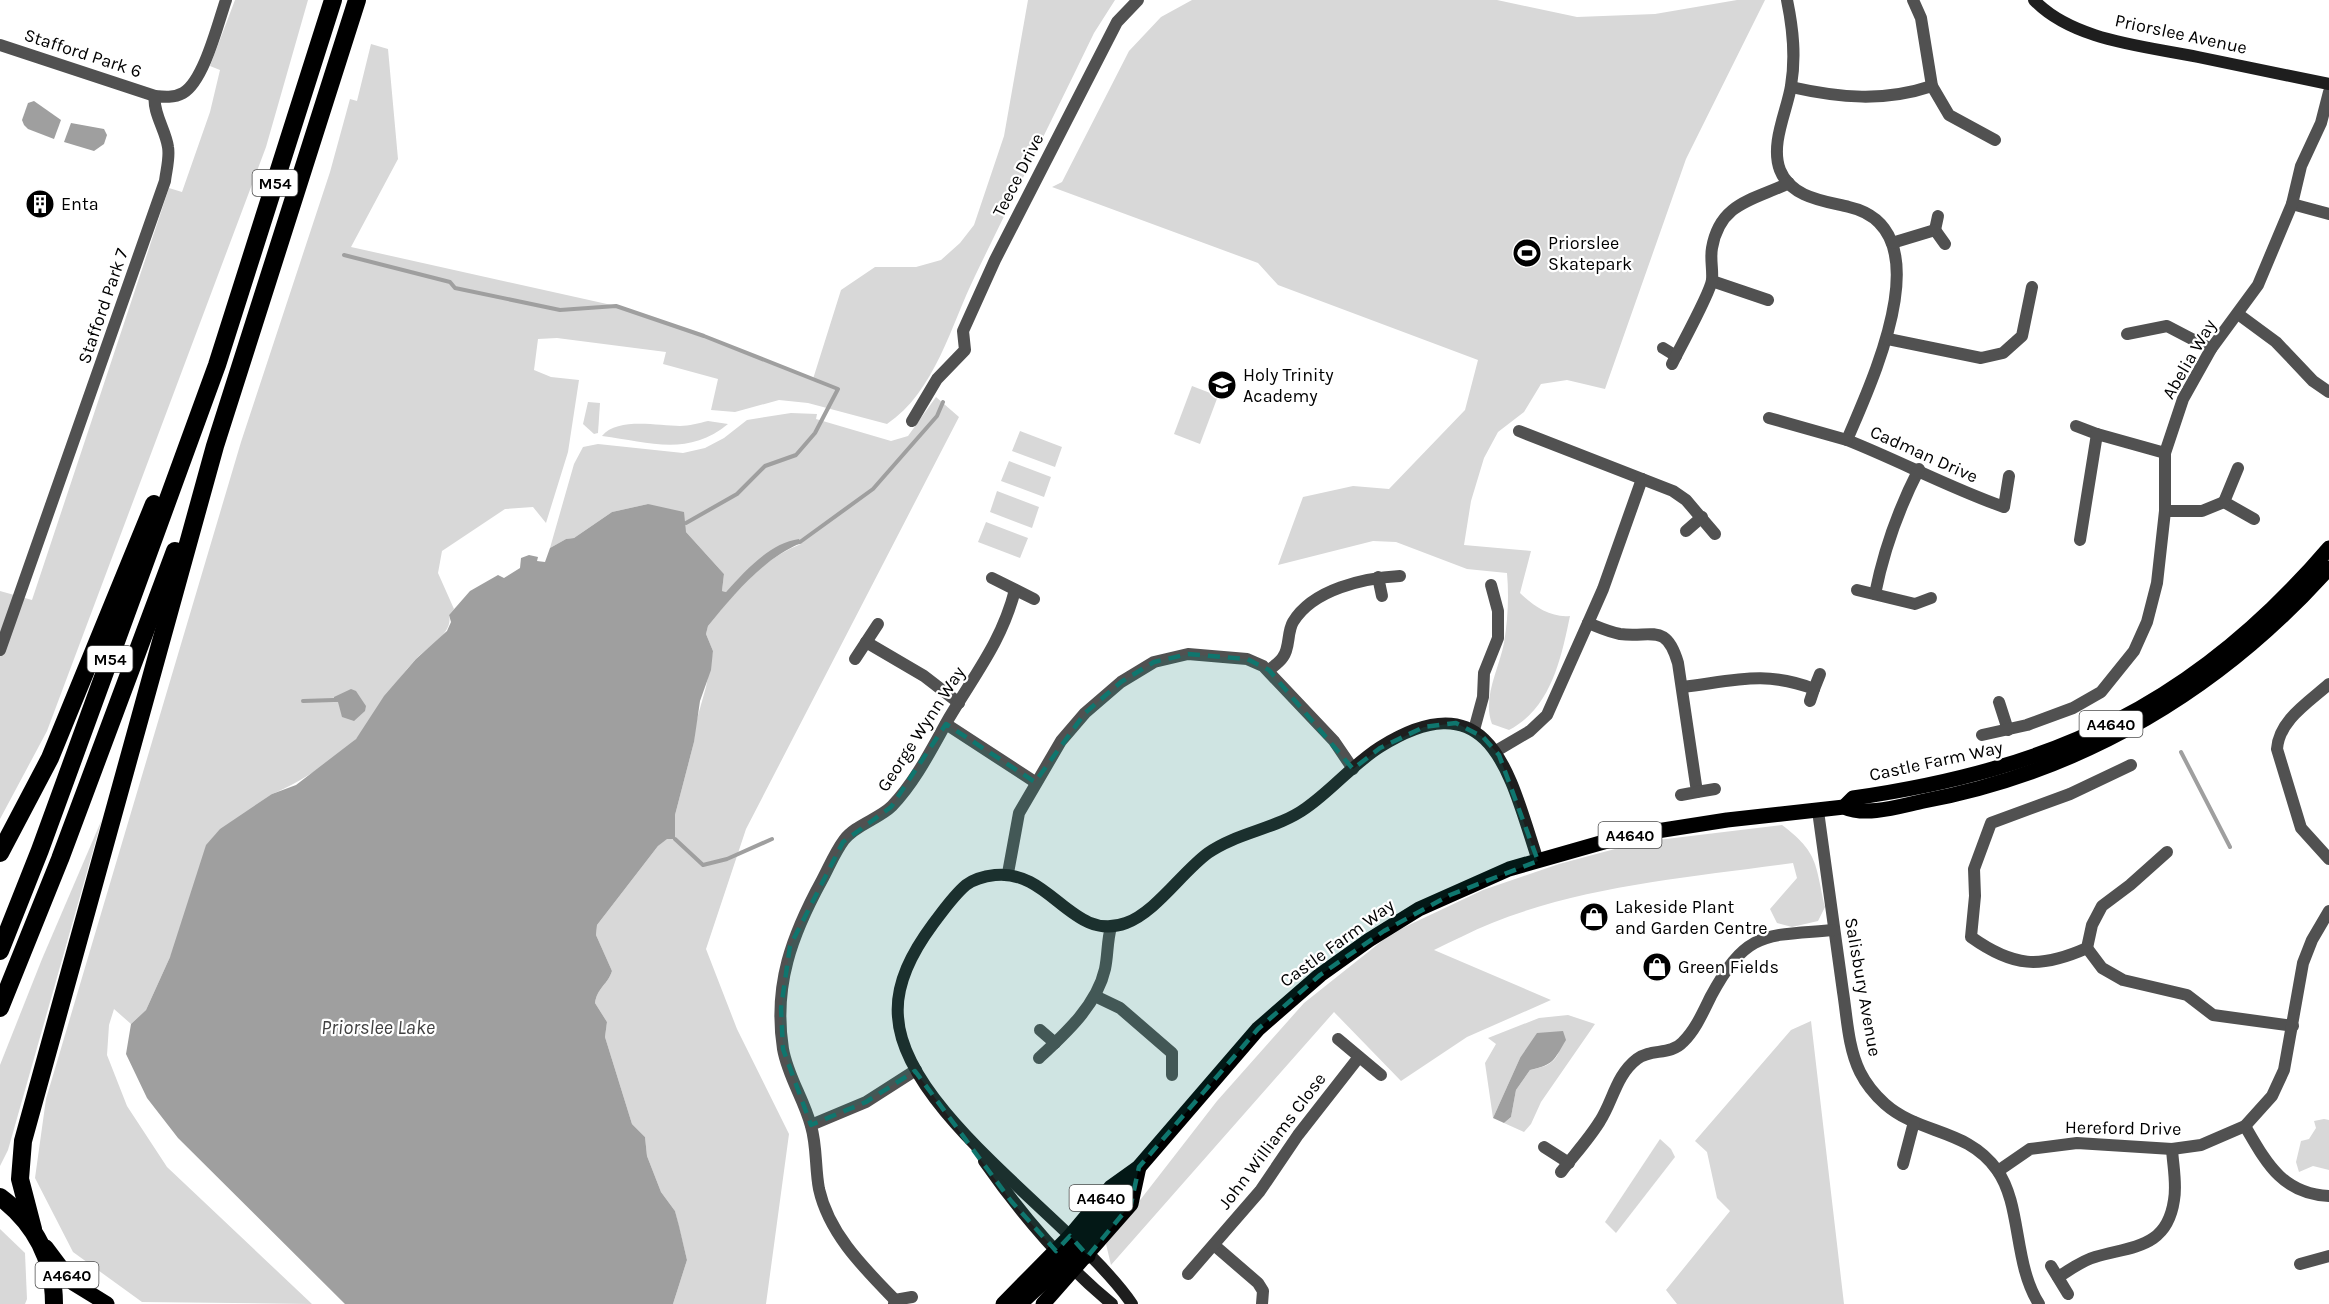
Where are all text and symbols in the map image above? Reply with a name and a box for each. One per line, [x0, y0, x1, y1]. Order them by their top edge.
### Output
street label: Priorslee Avenue [2113, 9, 2249, 59]
street label: Stafford Park 6 [21, 24, 145, 82]
street label: Teece Drive [988, 129, 1048, 221]
road number: M54 [252, 170, 298, 196]
building icon: Enta [24, 188, 56, 220]
place label: Enta [61, 193, 99, 215]
place label: Priorslee Skatepark [1548, 232, 1632, 275]
sports icon: Priorslee Skatepark [1511, 237, 1543, 269]
street label: Stafford Park 7 [73, 245, 133, 367]
street label: Abelia Way [2157, 315, 2221, 403]
place label: Holy Trinity Academy [1243, 364, 1334, 407]
school or university icon: Holy Trinity Academy [1206, 369, 1238, 401]
street label: Cadman Drive [1867, 420, 1981, 488]
road number: M54 [88, 646, 132, 672]
street label: George Wynn Way [872, 662, 970, 796]
road number: A4640 [2080, 711, 2142, 737]
street label: Castle Farm Way [1867, 736, 2005, 786]
road number: A4640 [1598, 822, 1662, 848]
street label: Castle Farm Way [1275, 894, 1399, 992]
place label: Lakeside Plant and Garden Centre [1615, 896, 1767, 939]
shop icon: Lakeside Plant and Garden Centre [1578, 901, 1610, 933]
street label: Salisbury Avenue [1840, 916, 1886, 1058]
shop icon: Green Fields [1641, 951, 1673, 983]
place label: Green Fields [1678, 956, 1779, 978]
water label: Priorslee Lake [321, 1016, 435, 1039]
street label: John Williams Close [1214, 1068, 1330, 1214]
street label: Hereford Drive [2065, 1116, 2181, 1140]
road number: A4640 [1070, 1185, 1132, 1211]
road number: A4640 [36, 1262, 98, 1288]

